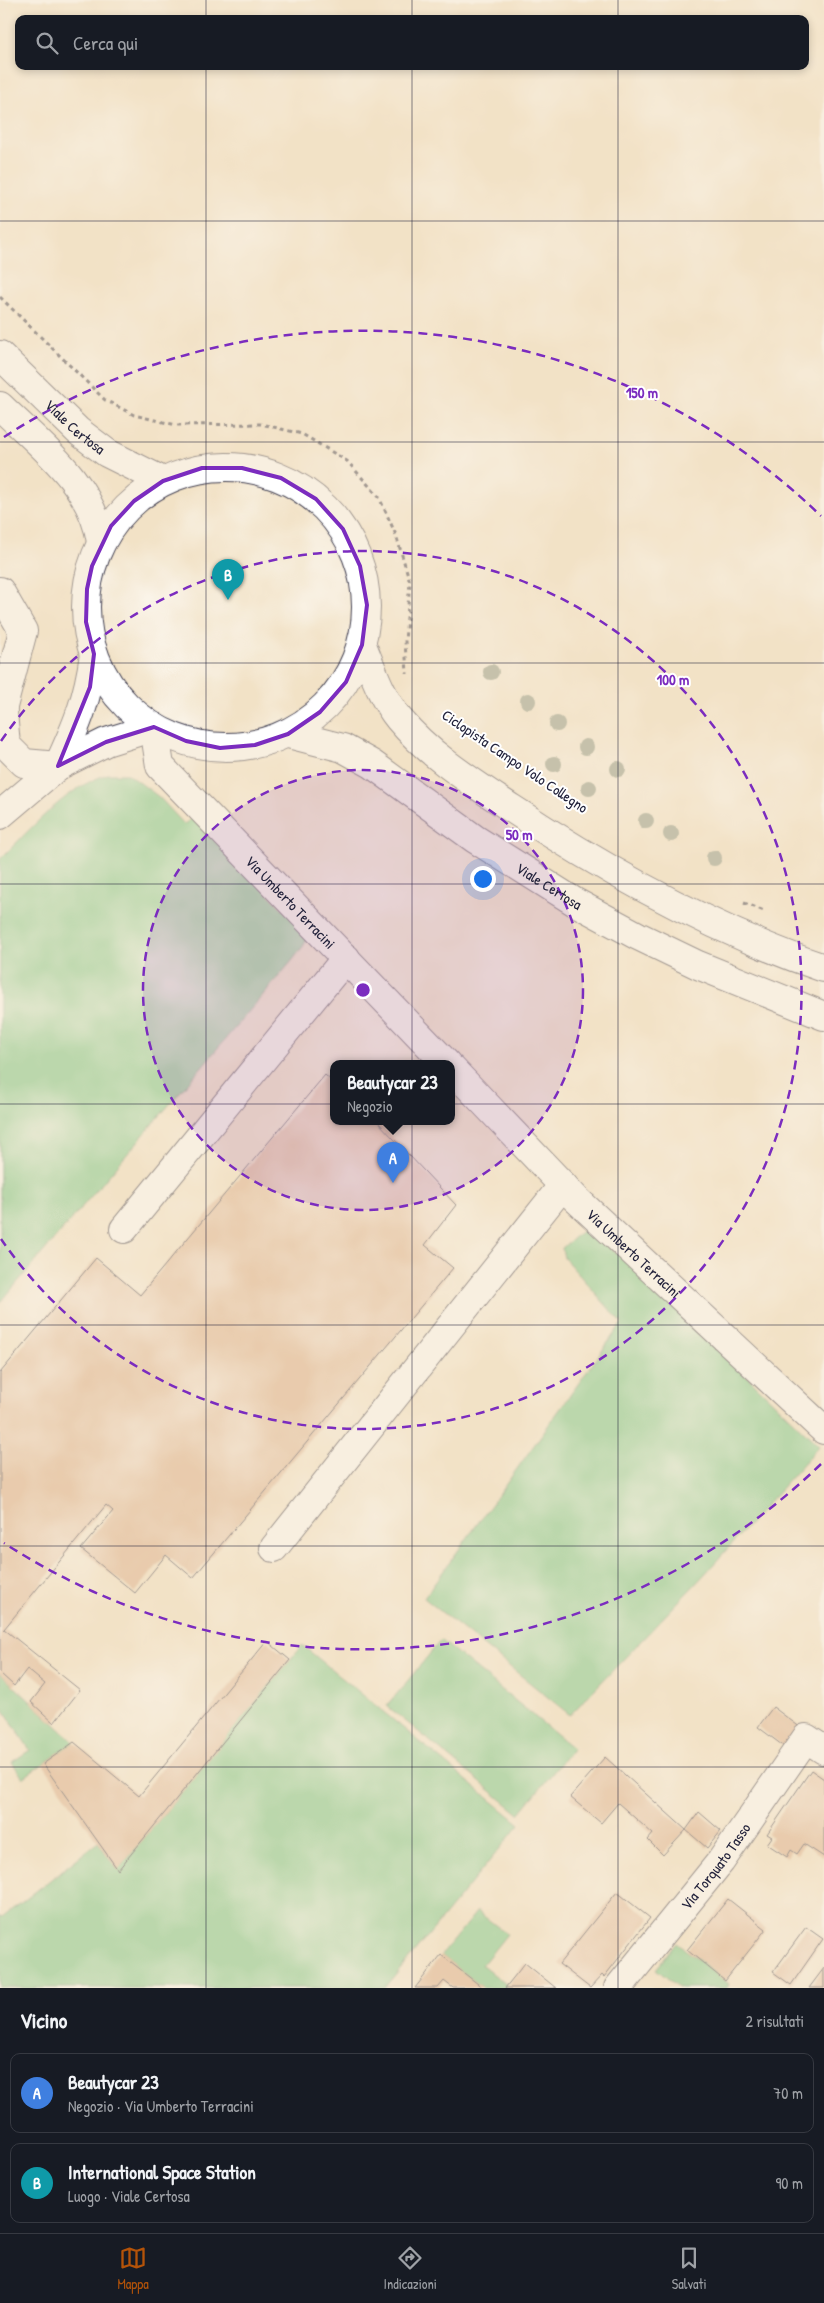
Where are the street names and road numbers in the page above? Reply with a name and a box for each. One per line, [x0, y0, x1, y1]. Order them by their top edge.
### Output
street label: Viale Certosa [41, 394, 110, 459]
street label: Ciclopista Campo Volo Collegno [438, 704, 592, 818]
street label: Via Umberto Terracini [241, 851, 341, 953]
street label: Viale Certosa [512, 857, 586, 914]
street label: Via Umberto Terracini [582, 1204, 686, 1302]
street label: Via Torquato Tasso [675, 1818, 755, 1914]

